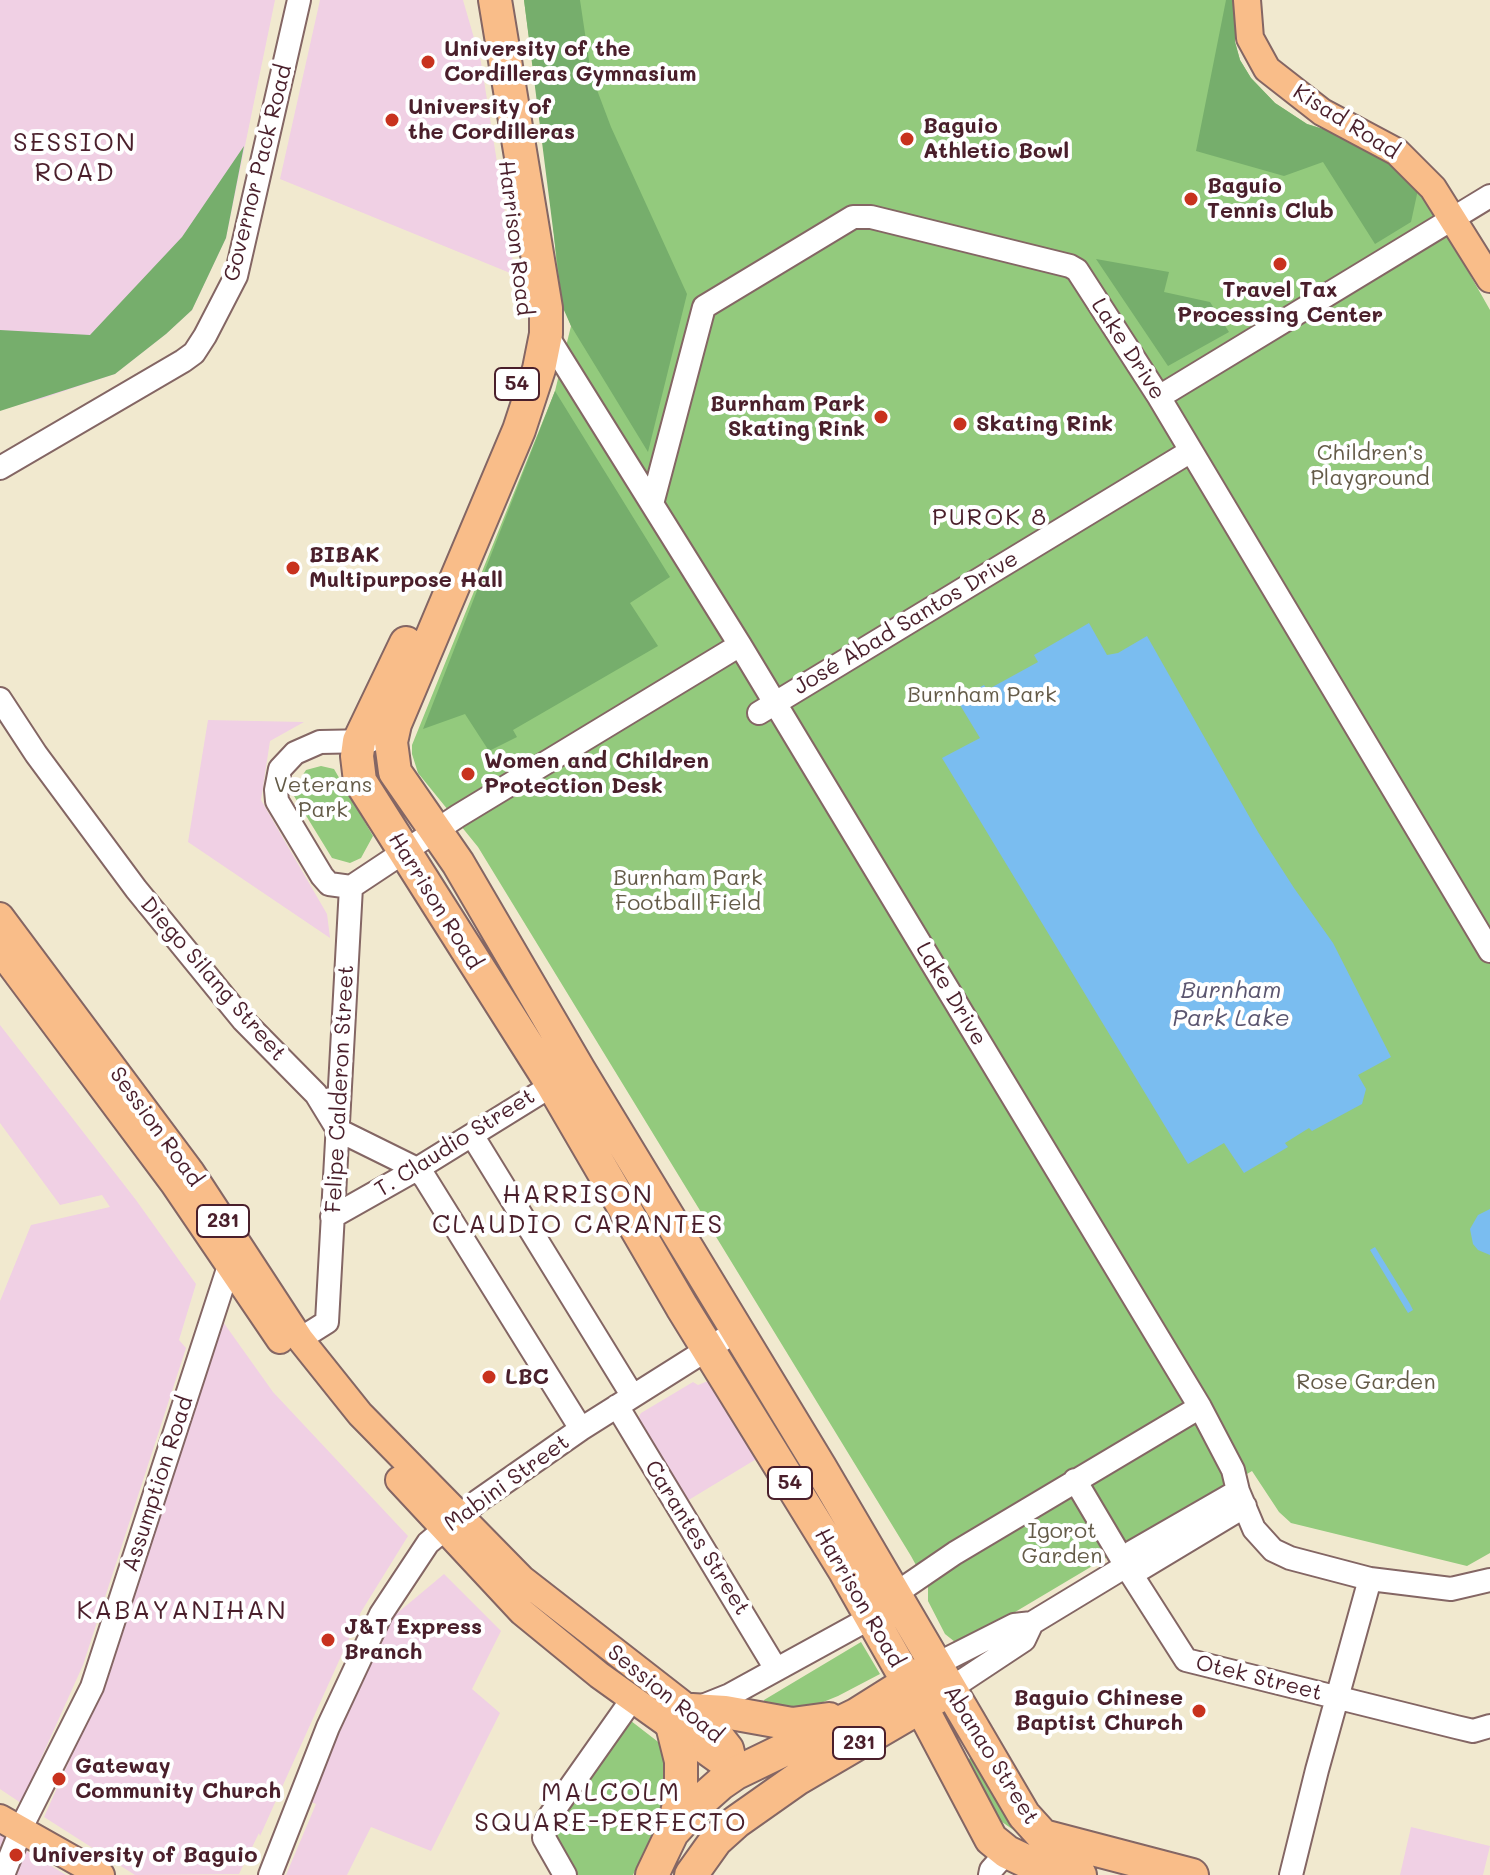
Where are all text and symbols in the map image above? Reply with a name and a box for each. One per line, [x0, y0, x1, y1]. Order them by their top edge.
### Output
place label: University of the Cordilleras Gymnasium [444, 36, 697, 88]
marker: University of the Cordilleras Gymnasium [419, 53, 437, 71]
street label: Governor Pack Road [218, 62, 298, 284]
street label: Kisad Road [1288, 79, 1404, 165]
place label: University of the Cordilleras [408, 94, 575, 146]
marker: University of the Cordilleras [383, 111, 401, 129]
place label: Baguio Athletic Bowl [923, 113, 1069, 164]
district label: SESSION ROAD [13, 127, 137, 188]
marker: Baguio Athletic Bowl [898, 130, 916, 148]
street label: Harrison Road [492, 159, 538, 317]
place label: Baguio Tennis Club [1207, 173, 1334, 224]
marker: Baguio Tennis Club [1182, 190, 1200, 208]
marker: Travel Tax Processing Center [1271, 255, 1289, 273]
place label: Travel Tax Processing Center [1177, 277, 1383, 328]
street label: Lake Drive [1085, 293, 1171, 405]
road number: 54 [495, 368, 539, 400]
place label: Burnham Park Skating Rink [710, 391, 865, 442]
marker: Burnham Park Skating Rink [872, 408, 890, 426]
place label: Skating Rink [976, 411, 1113, 437]
marker: Skating Rink [951, 415, 969, 433]
park label: Children's Playground [1310, 440, 1430, 492]
district label: PUROK 8 [932, 504, 1048, 532]
place label: BIBAK Multipurpose Hall [309, 542, 503, 594]
street label: José Abad Santos Drive [789, 545, 1023, 701]
marker: BIBAK Multipurpose Hall [284, 559, 302, 577]
park label: Burnham Park [907, 682, 1057, 708]
place label: Women and Children Protection Desk [484, 748, 709, 800]
marker: Women and Children Protection Desk [459, 765, 477, 783]
park label: Veterans Park [274, 772, 372, 824]
street label: Harrison Road [382, 828, 488, 974]
park label: Burnham Park Football Field [613, 865, 763, 916]
street label: Diego Silang Street [135, 892, 291, 1066]
street label: Lake Drive [910, 938, 992, 1050]
street label: Felipe Calderon Street [320, 964, 360, 1214]
water label: Burnham Park Lake [1172, 977, 1290, 1033]
street label: Session Road [104, 1062, 208, 1192]
street label: T. Claudio Street [370, 1083, 540, 1203]
district label: HARRISON CLAUDIO CARANTES [432, 1179, 724, 1240]
road number: 231 [197, 1205, 249, 1237]
place label: LBC [505, 1364, 549, 1390]
marker: LBC [480, 1368, 498, 1386]
park label: Rose Garden [1296, 1369, 1436, 1395]
street label: Assumption Road [117, 1393, 199, 1575]
street label: Mabini Street [439, 1429, 575, 1537]
street label: Carantes Street [639, 1456, 755, 1620]
road number: 54 [768, 1467, 812, 1499]
park label: Igorot Garden [1022, 1518, 1102, 1570]
street label: Harrison Road [809, 1524, 909, 1672]
district label: KABAYANIHAN [76, 1595, 288, 1627]
place label: J&T Express Branch [344, 1614, 482, 1666]
marker: J&T Express Branch [319, 1631, 337, 1649]
street label: Session Road [602, 1639, 728, 1749]
street label: Otek Street [1193, 1650, 1325, 1706]
street label: Abanao Street [938, 1681, 1044, 1829]
place label: Baguio Chinese Baptist Church [1014, 1685, 1183, 1736]
marker: Baguio Chinese Baptist Church [1190, 1702, 1208, 1720]
road number: 231 [833, 1727, 885, 1759]
place label: Gateway Community Church [75, 1753, 281, 1804]
marker: Gateway Community Church [50, 1770, 68, 1788]
district label: MALCOLM SQUARE-PERFECTO [474, 1777, 748, 1838]
place label: University of Baguio [32, 1842, 258, 1868]
marker: University of Baguio [7, 1846, 25, 1864]

